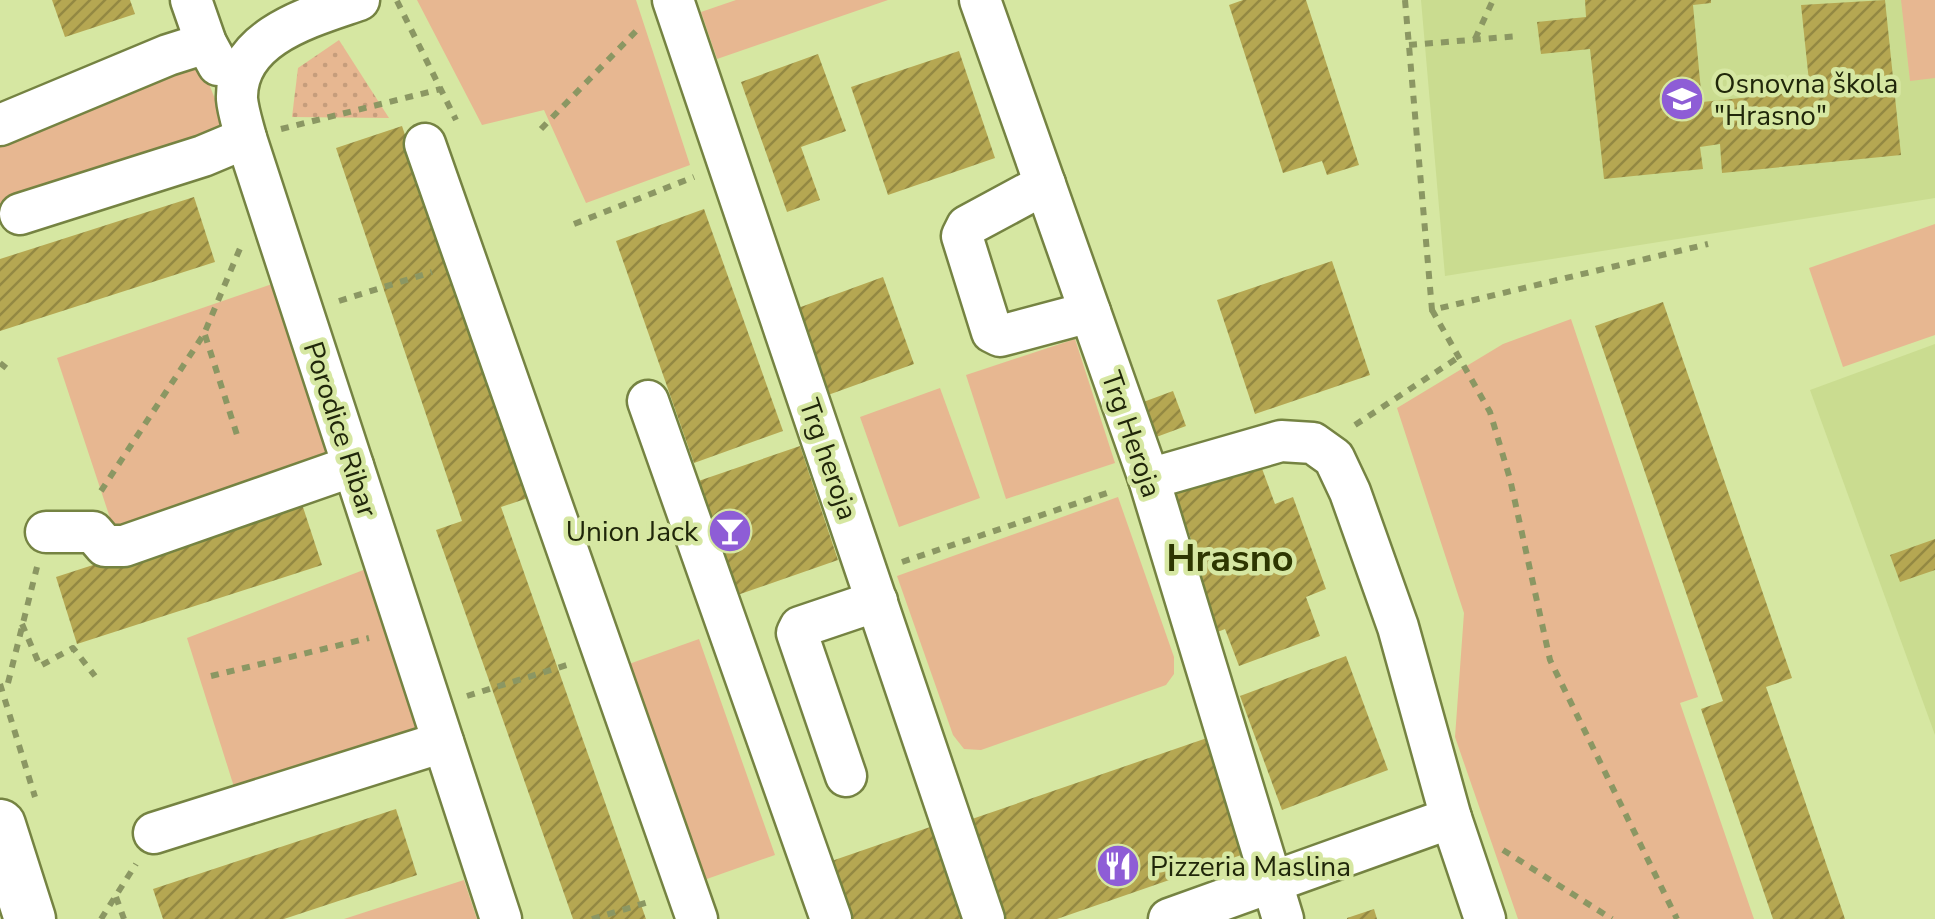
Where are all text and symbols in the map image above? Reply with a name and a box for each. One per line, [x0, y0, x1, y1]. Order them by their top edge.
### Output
place label: Osnovna škola "Hrasno" [1714, 65, 1898, 135]
school or university icon: Osnovna škola "Hrasno" [1659, 76, 1705, 122]
street label: Porodice Ribar [294, 337, 386, 522]
street label: Trg Heroja [1092, 366, 1170, 503]
street label: Trg heroja [790, 394, 867, 525]
bar icon: Union Jack [707, 508, 753, 554]
place label: Union Jack [566, 513, 699, 551]
district label: Hrasno [1166, 533, 1294, 584]
restaurant icon: Pizzeria Maslina [1095, 843, 1141, 889]
place label: Pizzeria Maslina [1150, 848, 1351, 886]

